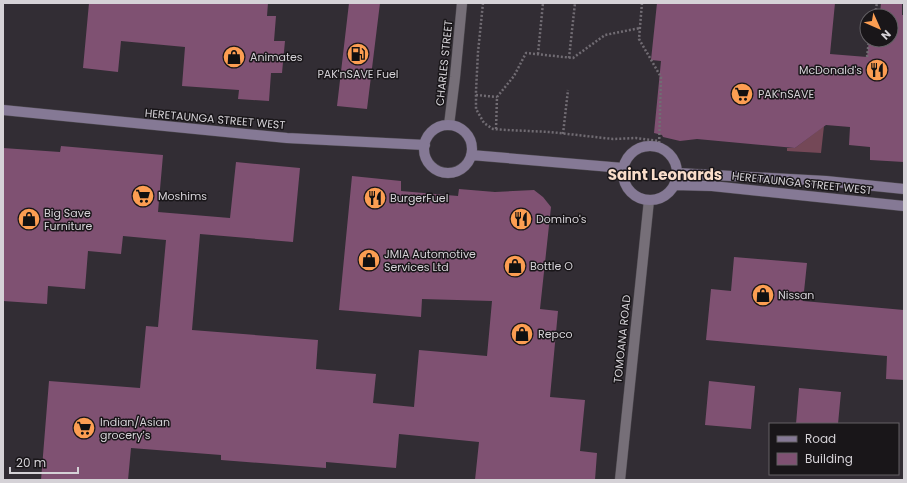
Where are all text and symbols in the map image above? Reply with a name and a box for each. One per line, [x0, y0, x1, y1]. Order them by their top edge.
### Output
north arrow [859, 8, 899, 48]
street label: CHARLES STREET [432, 19, 456, 107]
text: N [877, 26, 895, 44]
fuel station icon: PAK'nSAVE Fuel [345, 41, 371, 67]
shop icon: Animates [221, 44, 247, 70]
place label: Animates [250, 49, 303, 65]
restaurant icon: McDonald's [864, 57, 890, 83]
place label: McDonald's [799, 62, 862, 78]
place label: PAK'nSAVE Fuel [317, 66, 399, 82]
supermarket icon: PAK'nSAVE [729, 81, 755, 107]
place label: PAK'nSAVE [758, 86, 814, 102]
street label: HERETAUNGA STREET WEST [144, 105, 286, 133]
district label: Saint Leonards [608, 164, 722, 185]
street label: HERETAUNGA STREET WEST [731, 168, 873, 198]
supermarket icon: Moshims [130, 183, 156, 209]
restaurant icon: BurgerFuel [362, 185, 388, 211]
place label: Moshims [158, 188, 207, 204]
place label: BurgerFuel [390, 190, 448, 206]
place label: Big Save Furniture [44, 205, 93, 234]
shop icon: Big Save Furniture [16, 206, 42, 232]
restaurant icon: Domino's [508, 206, 534, 232]
place label: Domino's [536, 211, 587, 227]
place label: JMIA Automotive Services Ltd [384, 246, 476, 275]
shop icon: JMIA Automotive Services Ltd [356, 247, 382, 273]
shop icon: Bottle O [502, 253, 528, 279]
place label: Bottle O [530, 258, 573, 274]
shop icon: Nissan [750, 282, 776, 308]
place label: Nissan [778, 287, 814, 303]
street label: TOMOANA ROAD [609, 294, 635, 384]
shop icon: Repco [509, 321, 535, 347]
place label: Repco [538, 326, 573, 342]
place label: Indian/Asian grocery’s [100, 414, 170, 443]
supermarket icon: Indian/Asian grocery’s [71, 415, 97, 441]
legend [769, 423, 899, 475]
text: Road [805, 430, 836, 447]
scale bar [10, 449, 78, 475]
text: Building [805, 450, 853, 467]
text: 20 m [16, 454, 46, 471]

